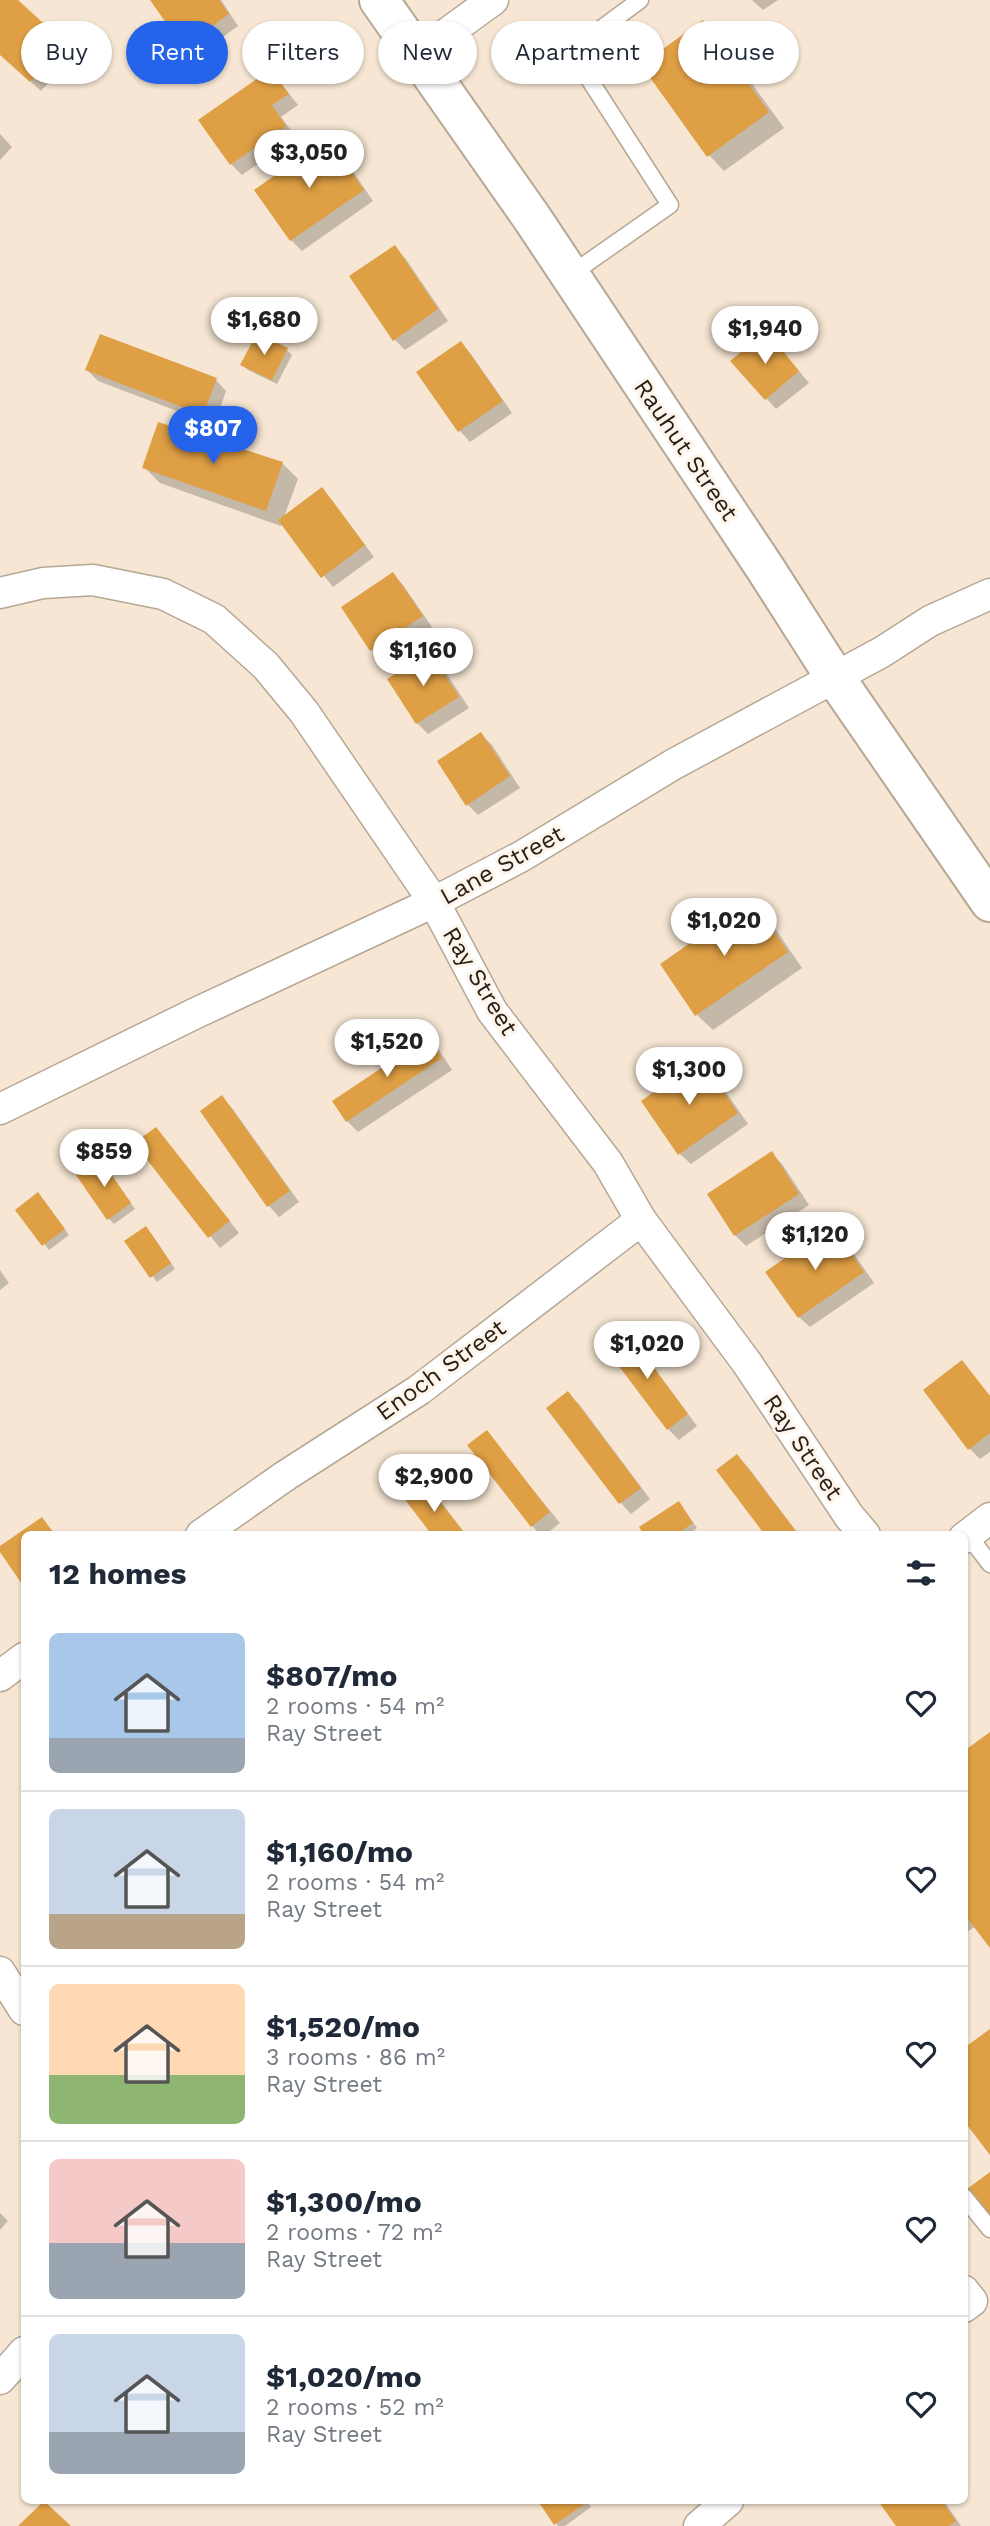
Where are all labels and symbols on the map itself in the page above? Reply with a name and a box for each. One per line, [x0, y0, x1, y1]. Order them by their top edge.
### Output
pin: $3,050 [252, 130, 366, 190]
pin: $1,680 [207, 298, 321, 357]
pin: $1,940 [708, 306, 822, 366]
street label: Rauhut Street [628, 374, 744, 526]
pin: $807 [172, 406, 254, 466]
pin: $1,160 [366, 628, 480, 688]
street label: Lane Street [435, 820, 569, 910]
pin: $1,020 [667, 898, 781, 958]
street label: Ray Street [437, 922, 523, 1040]
pin: $1,520 [330, 1020, 444, 1079]
pin: $1,300 [632, 1048, 746, 1107]
pin: $859 [63, 1130, 145, 1189]
pin: $1,120 [758, 1212, 872, 1272]
street label: Enoch Street [371, 1314, 511, 1426]
pin: $1,020 [590, 1322, 704, 1381]
street label: Ray Street [758, 1389, 848, 1505]
pin: $2,900 [377, 1454, 491, 1514]

